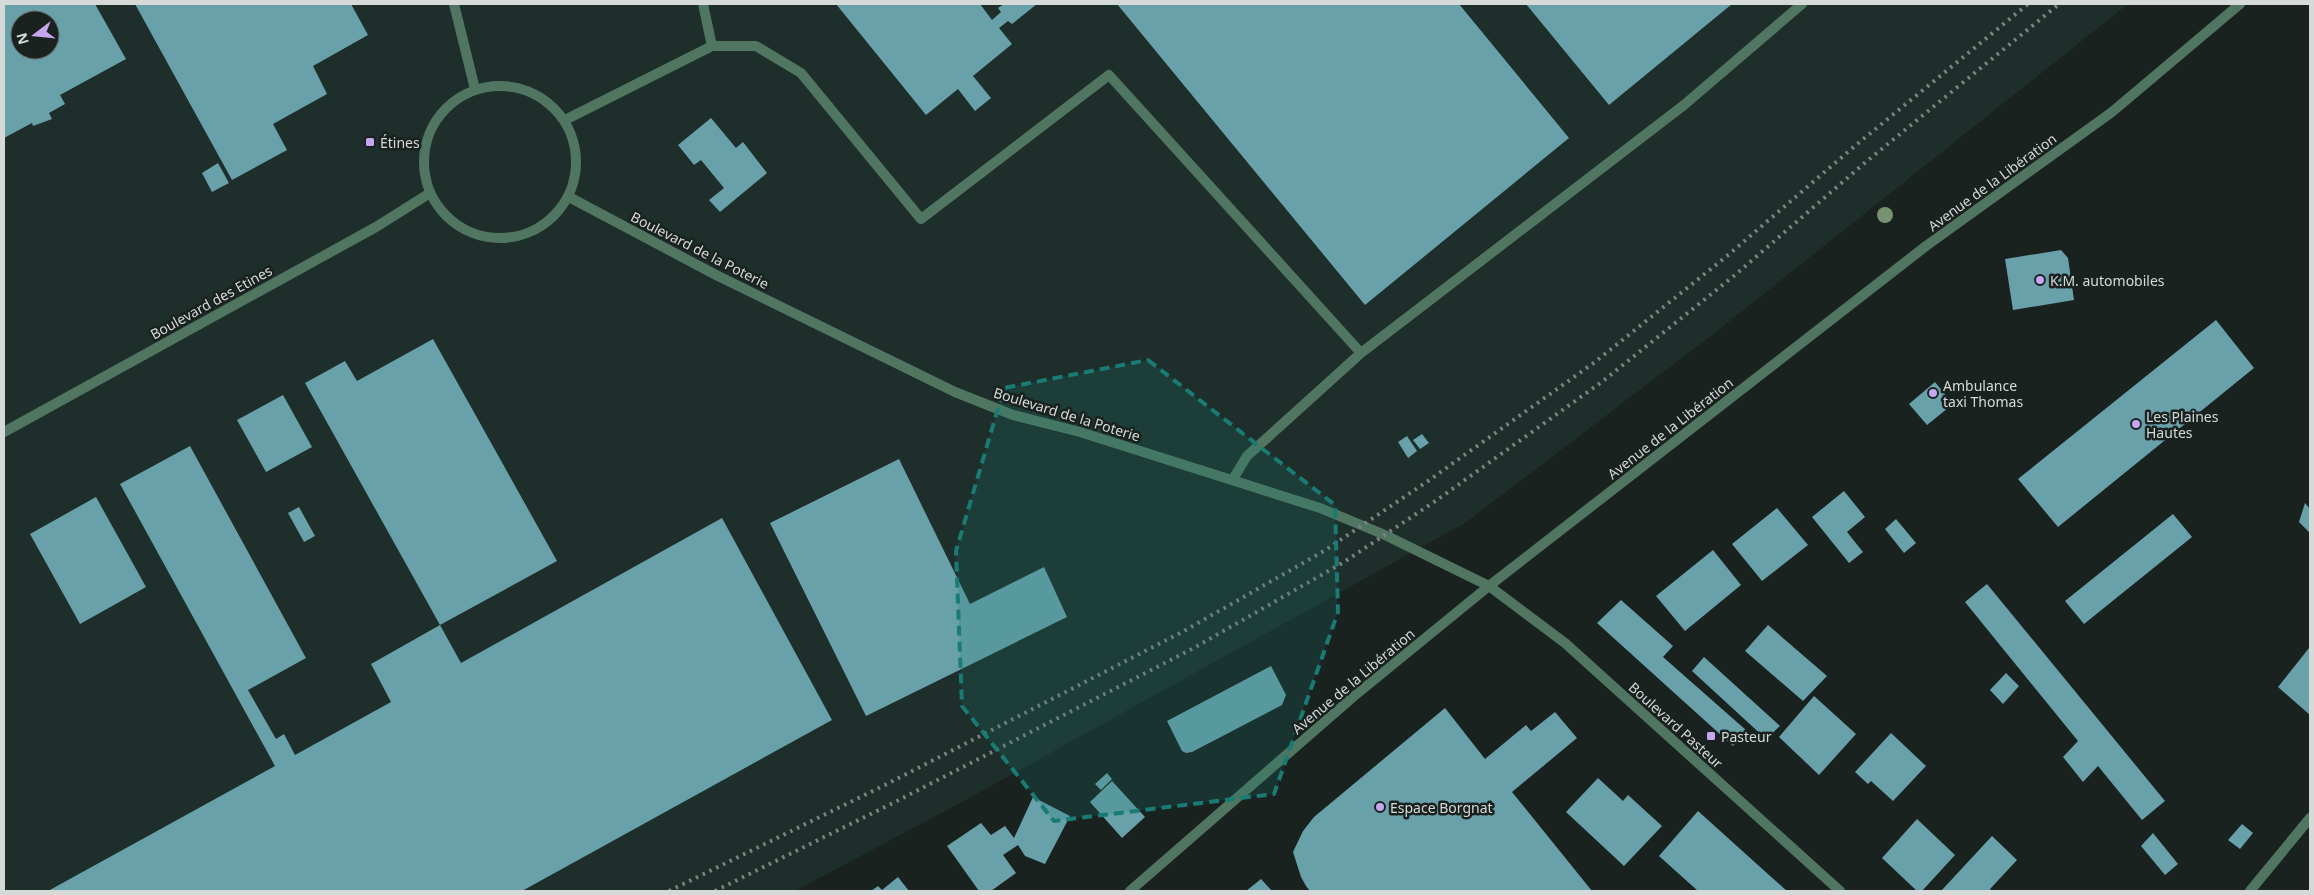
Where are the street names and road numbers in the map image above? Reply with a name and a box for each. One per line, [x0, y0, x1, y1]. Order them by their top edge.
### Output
street label: Avenue de la Libération [1924, 129, 2060, 235]
street label: Boulevard de la Poterie [628, 207, 772, 293]
street label: Boulevard des Etines [147, 260, 276, 343]
street label: Avenue de la Libération [1603, 373, 1737, 483]
street label: Boulevard de la Poterie [991, 383, 1143, 445]
street label: Avenue de la Libération [1288, 624, 1418, 738]
street label: Boulevard Pasteur [1625, 678, 1727, 773]

